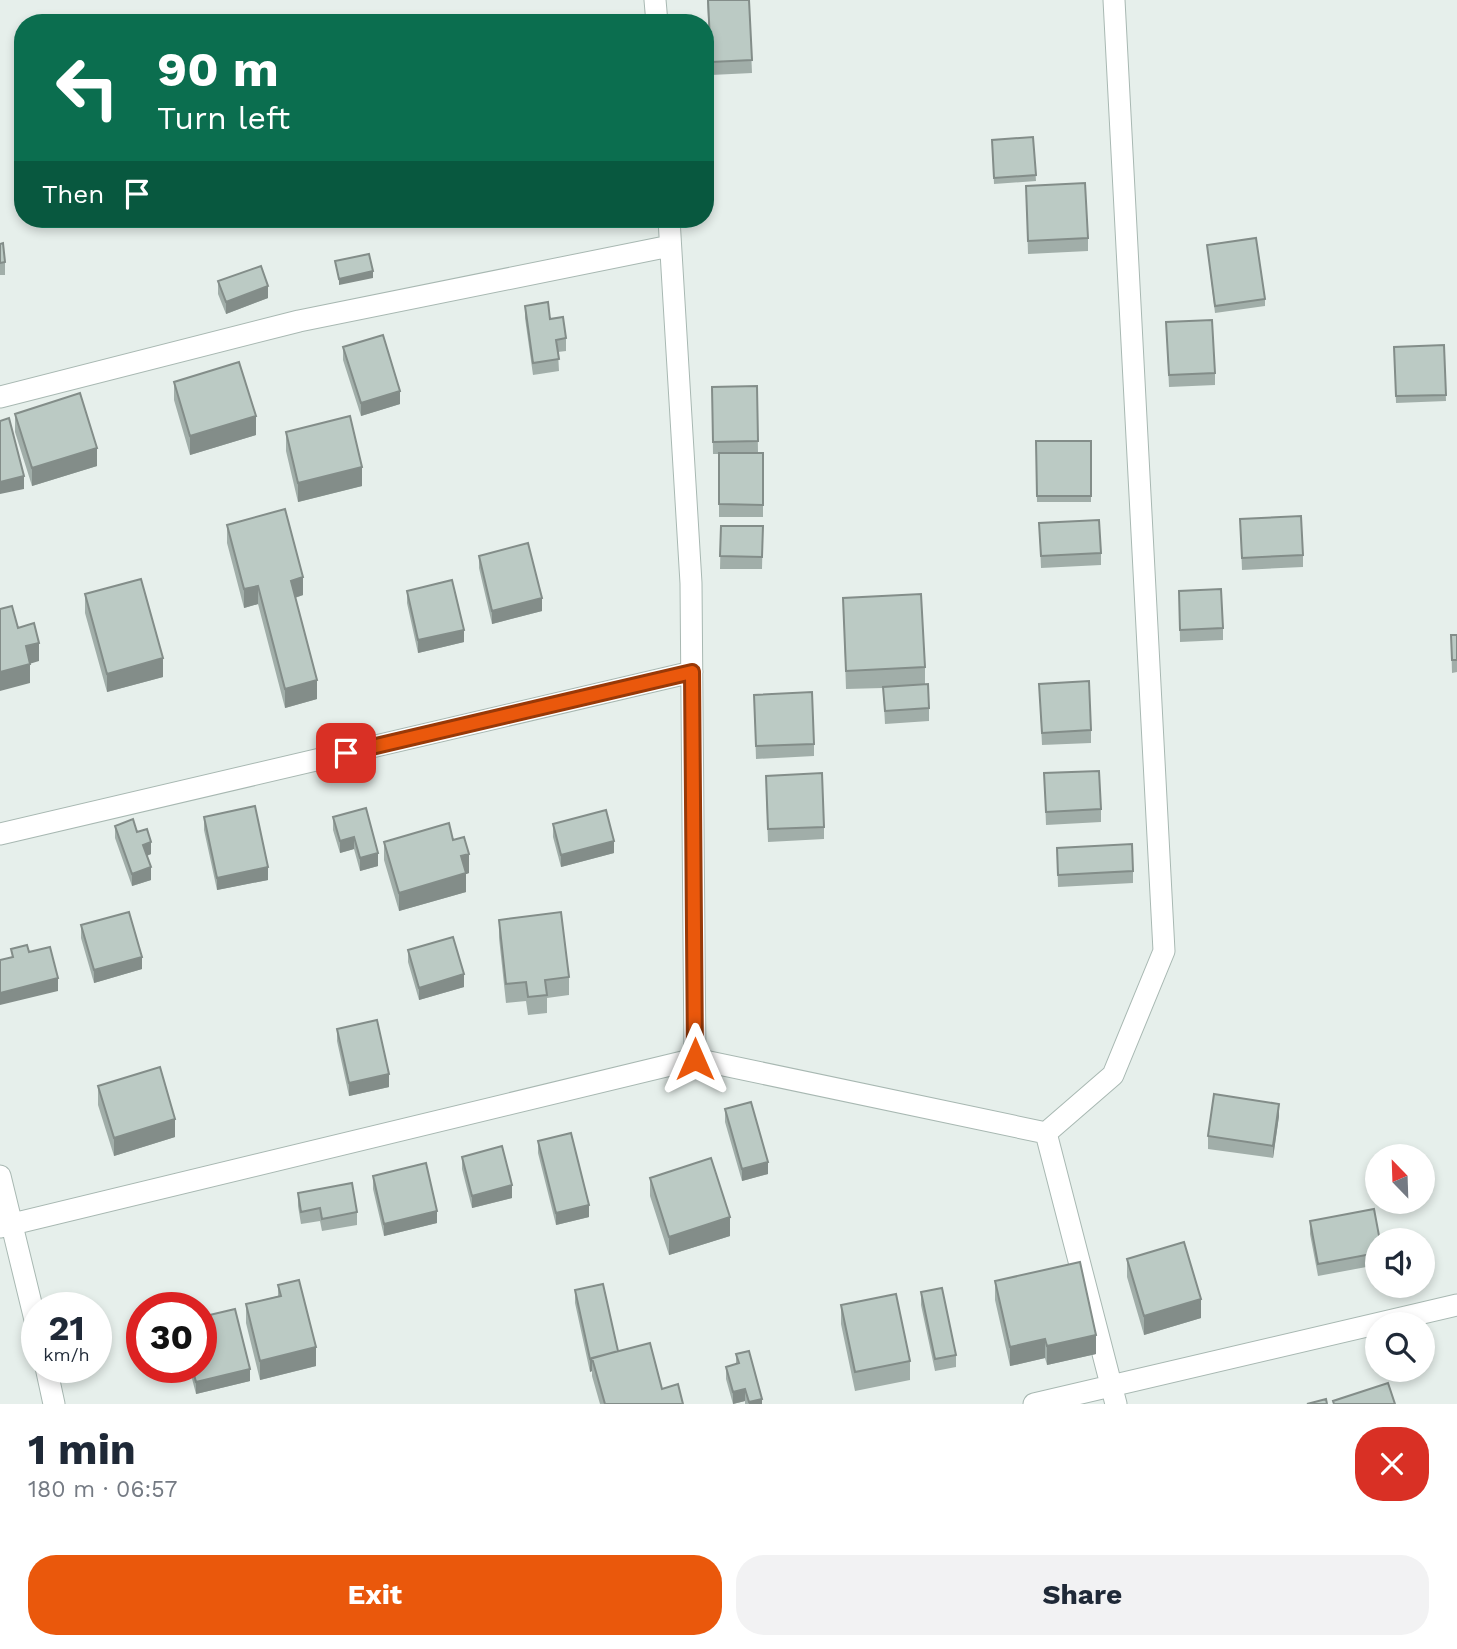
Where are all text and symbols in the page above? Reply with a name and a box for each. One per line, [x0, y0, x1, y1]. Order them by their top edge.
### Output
text: 90 m [157, 40, 279, 98]
icon: left [42, 42, 133, 133]
text: Turn left [157, 99, 290, 137]
icon: arrive [118, 175, 156, 213]
text: Then [42, 179, 104, 209]
pin [316, 723, 376, 783]
icon: arrive [327, 734, 365, 772]
position arrow [658, 1022, 732, 1096]
north arrow [1365, 1144, 1435, 1214]
map controls [1365, 1144, 1435, 1382]
button: sound [1365, 1228, 1435, 1298]
speed limit sign: 30 [126, 1292, 217, 1383]
text: 21 [49, 1307, 84, 1349]
button: search [1365, 1312, 1435, 1382]
text: km/h [43, 1344, 90, 1365]
text: 1 min [28, 1425, 136, 1474]
button: close [1355, 1427, 1429, 1501]
text: 180 m · 06:57 [28, 1476, 177, 1503]
button: Exit [28, 1555, 722, 1635]
button: Share [736, 1555, 1429, 1635]

